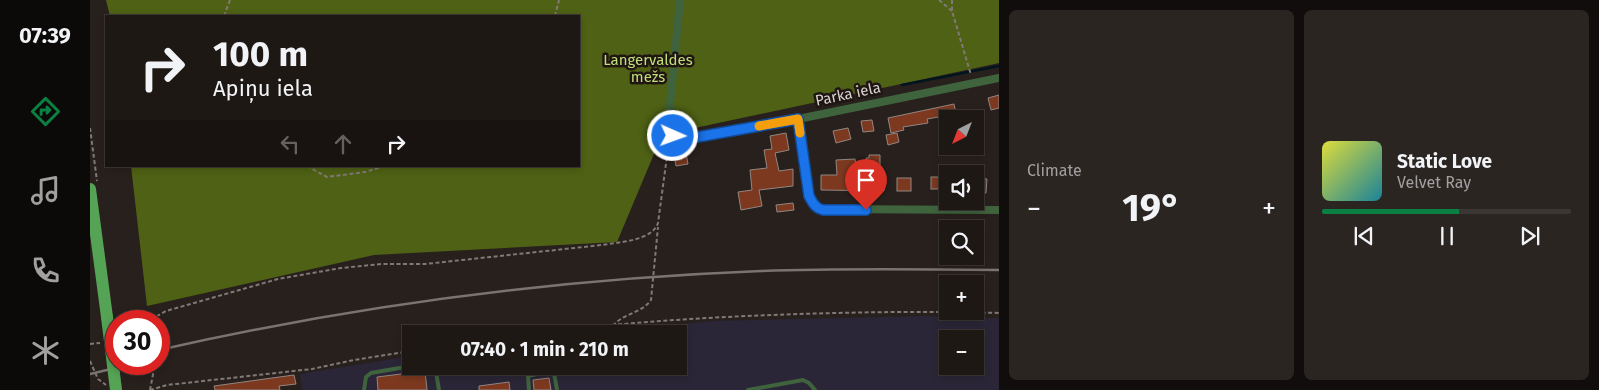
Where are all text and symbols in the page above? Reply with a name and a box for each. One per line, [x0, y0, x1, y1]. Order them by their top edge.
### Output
text: 07:39 [19, 22, 71, 49]
text: 100 m [213, 33, 308, 75]
icon: right [130, 35, 195, 100]
park label: Langervaldes mežs [603, 51, 693, 86]
text: Apiņu iela [213, 75, 313, 102]
street label: Parka iela [814, 78, 882, 110]
icon: directions [28, 94, 63, 129]
position arrow [646, 109, 698, 161]
north arrow [939, 110, 984, 155]
map controls [939, 110, 984, 375]
icon: left [276, 130, 304, 158]
icon: ahead [329, 130, 357, 158]
icon: right [382, 130, 410, 158]
text: Static Love [1397, 150, 1492, 173]
pin [845, 159, 887, 210]
text: Climate [1027, 161, 1082, 180]
button: sound [939, 165, 984, 210]
icon: arrive [852, 166, 880, 194]
icon: music [28, 173, 63, 208]
text: Velvet Ray [1397, 173, 1471, 192]
text: 19° [1122, 185, 1181, 231]
text: − [1027, 192, 1041, 225]
text: + [1262, 192, 1276, 225]
button: search [939, 220, 984, 265]
icon: previous [1350, 222, 1378, 250]
icon: pause [1433, 222, 1461, 250]
icon: next [1516, 222, 1544, 250]
icon: phone [28, 253, 63, 288]
button: + [939, 275, 984, 320]
speed limit sign: 30 [105, 310, 170, 375]
button: − [939, 330, 984, 375]
icon: climate [28, 333, 63, 368]
text: 07:40 · 1 min · 210 m [460, 338, 629, 361]

